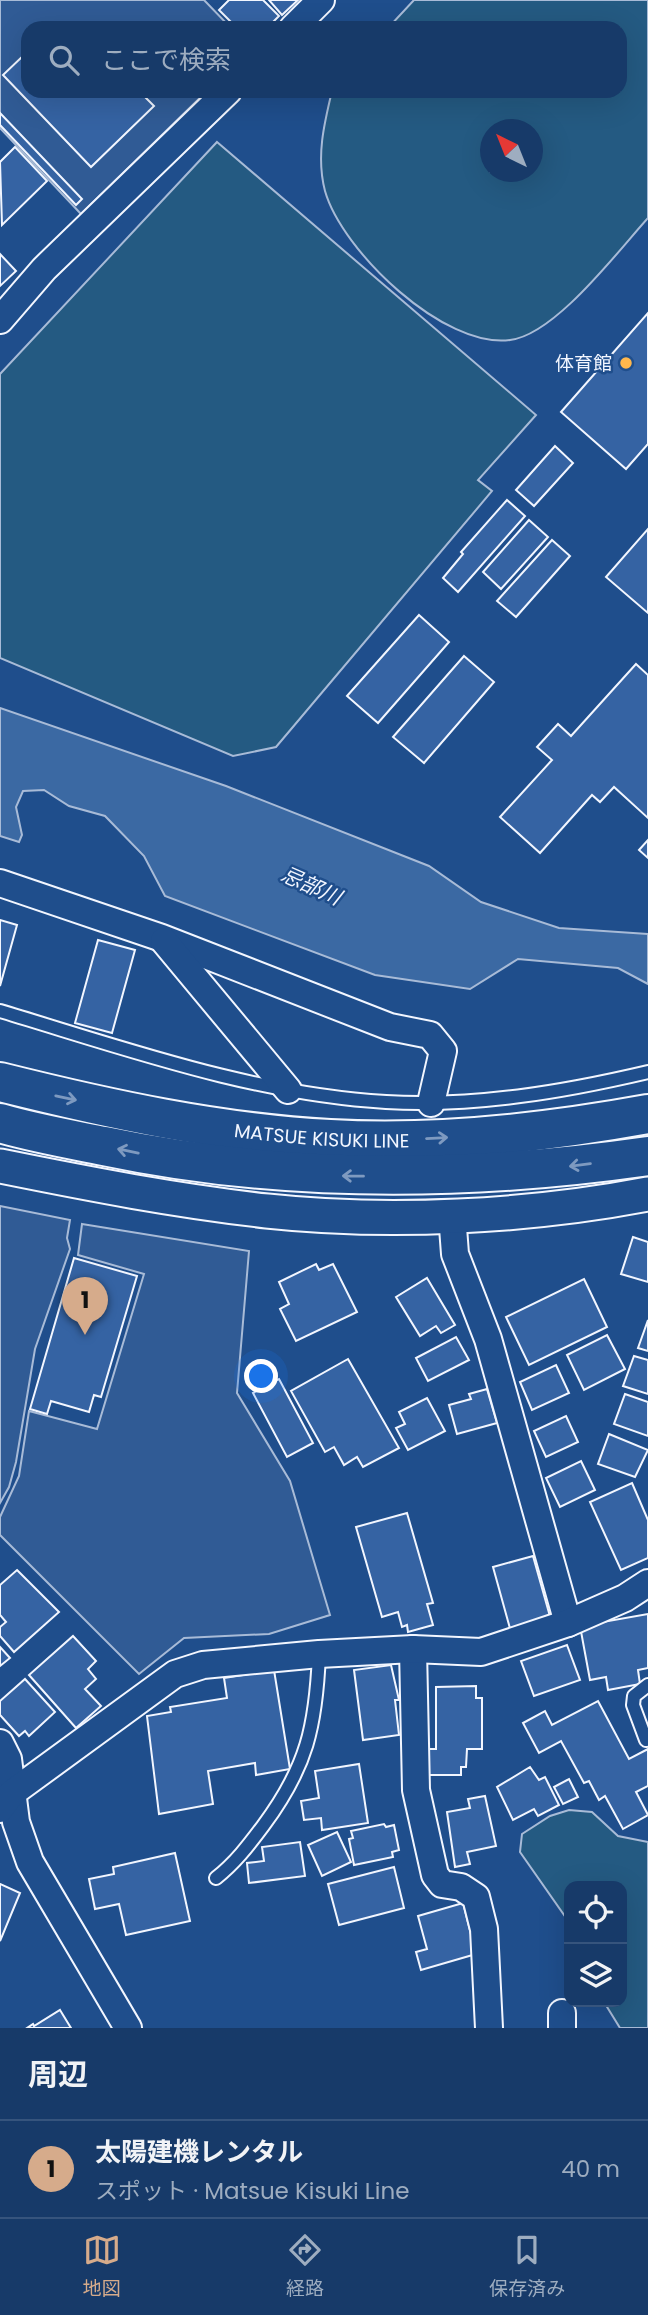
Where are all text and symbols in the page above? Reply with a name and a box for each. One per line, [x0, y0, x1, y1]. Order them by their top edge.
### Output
search box [21, 21, 627, 98]
icon: search [45, 41, 83, 79]
text: ここで検索 [101, 42, 231, 78]
north arrow [480, 119, 543, 182]
place label: 体育館 [555, 350, 612, 377]
marker: 体育館 [618, 355, 634, 371]
water label: 忌部川 [277, 859, 348, 912]
one-way arrow [54, 1092, 77, 1105]
street label: MATSUE KISUKI LINE [233, 1117, 410, 1155]
one-way arrow [425, 1131, 448, 1144]
one-way arrow [117, 1144, 140, 1158]
one-way arrow [570, 1159, 592, 1172]
one-way arrow [342, 1169, 365, 1183]
pin: 1 [62, 1277, 108, 1335]
your location [244, 1359, 278, 1393]
map controls [564, 1881, 627, 2007]
button: locate [564, 1881, 627, 1944]
button: layers [564, 1944, 627, 2007]
text: 周辺 [28, 2053, 88, 2096]
text: 太陽建機レンタル [95, 2134, 303, 2170]
text: 1 [47, 2153, 55, 2185]
text: 40 m [561, 2153, 620, 2185]
text: スポット · Matsue Kisuki Line [95, 2175, 409, 2207]
tab: 地図 [83, 2231, 121, 2303]
tab: 経路 [286, 2231, 324, 2303]
tab: 保存済み [489, 2231, 565, 2303]

